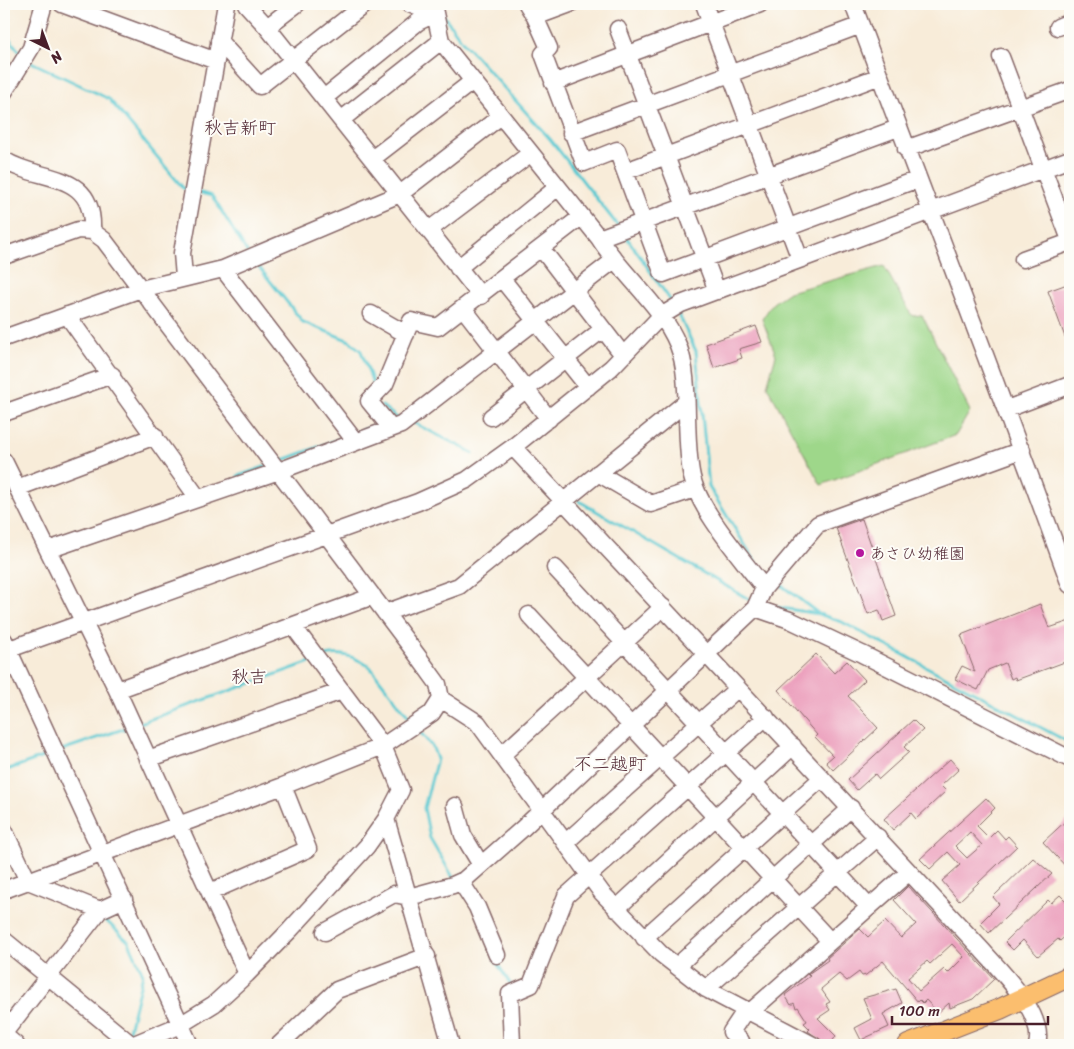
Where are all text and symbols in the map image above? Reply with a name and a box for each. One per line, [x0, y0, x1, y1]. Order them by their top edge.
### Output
north arrow [22, 22, 72, 72]
text: N [44, 44, 69, 70]
district label: 秋吉新町 [204, 112, 276, 144]
place label: あさひ幼稚園 [870, 539, 965, 568]
marker: あさひ幼稚園 [854, 547, 866, 559]
district label: 秋吉 [231, 661, 267, 693]
district label: 不二越町 [574, 748, 646, 780]
scale bar [892, 994, 1048, 1026]
text: 100 m [899, 998, 940, 1024]

